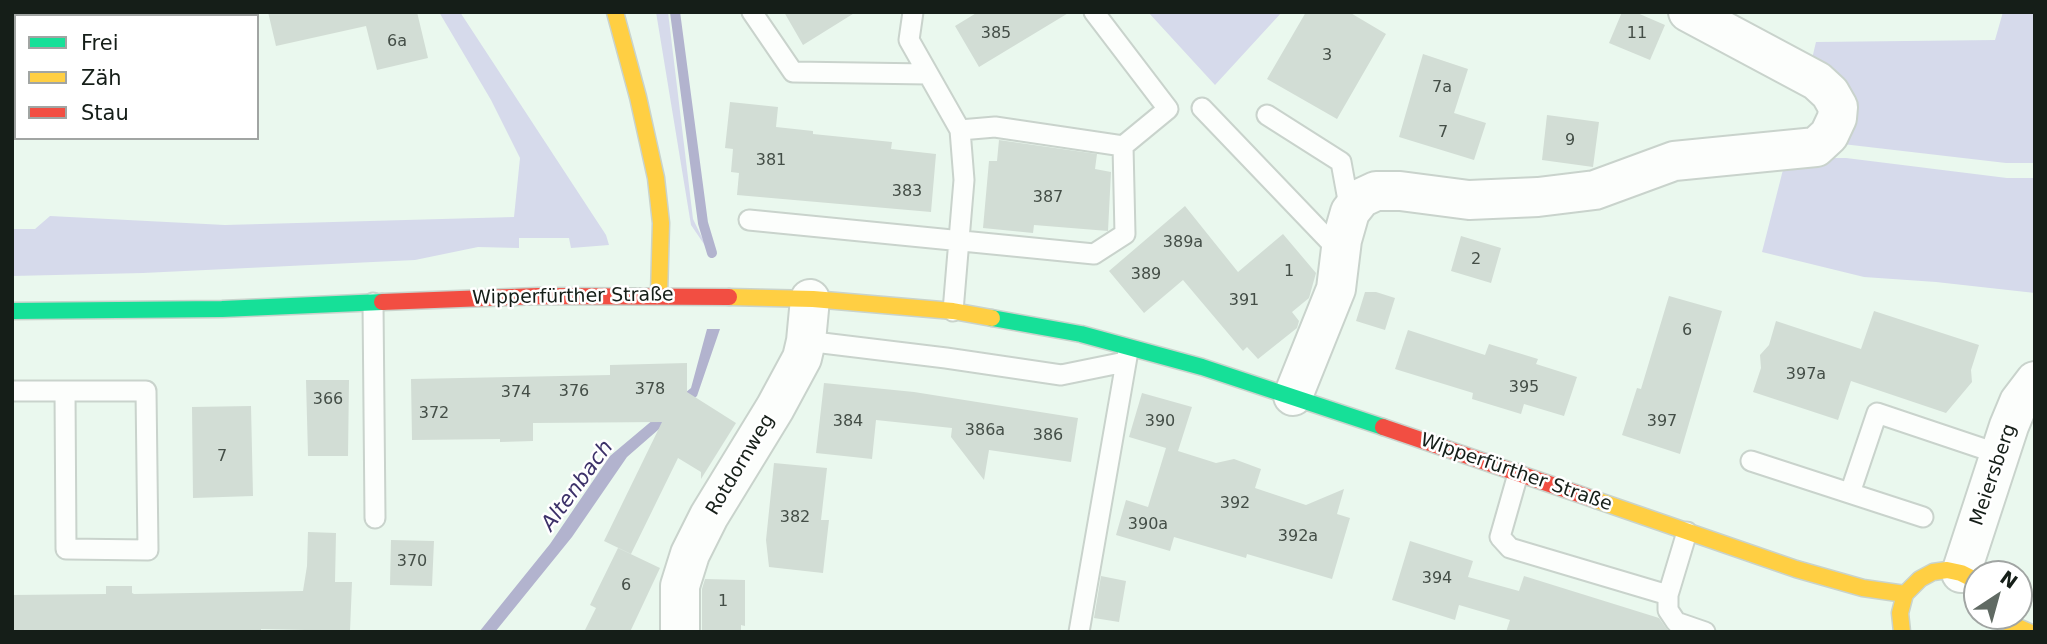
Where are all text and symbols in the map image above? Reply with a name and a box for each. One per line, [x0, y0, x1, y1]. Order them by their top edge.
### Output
legend [14, 14, 259, 140]
house number: 385 [981, 24, 1011, 44]
house number: 11 [1627, 24, 1647, 44]
text: Frei [81, 31, 118, 55]
house number: 6a [387, 32, 407, 52]
house number: 3 [1322, 46, 1332, 66]
text: Zäh [81, 66, 122, 90]
house number: 7a [1432, 78, 1452, 98]
text: Stau [81, 101, 129, 125]
house number: 7 [1438, 123, 1448, 143]
house number: 9 [1565, 131, 1575, 151]
house number: 381 [756, 151, 786, 171]
house number: 383 [892, 182, 922, 202]
house number: 387 [1033, 188, 1063, 208]
house number: 389a [1163, 233, 1203, 253]
house number: 2 [1471, 250, 1481, 270]
house number: 1 [1284, 262, 1294, 282]
house number: 389 [1131, 265, 1161, 285]
street label: Wipperfürther Straße [472, 284, 674, 310]
house number: 391 [1229, 291, 1259, 311]
house number: 6 [1682, 321, 1692, 341]
house number: 397a [1786, 365, 1826, 385]
house number: 395 [1509, 378, 1539, 398]
house number: 378 [635, 380, 665, 400]
house number: 376 [559, 382, 589, 402]
house number: 374 [501, 383, 531, 403]
house number: 366 [313, 390, 343, 410]
house number: 372 [419, 404, 449, 424]
street label: Rotdornweg [702, 410, 780, 520]
house number: 384 [833, 412, 863, 432]
house number: 390 [1145, 412, 1175, 432]
house number: 397 [1647, 412, 1677, 432]
house number: 386a [965, 421, 1005, 441]
street label: Meiersberg [1966, 421, 2022, 529]
house number: 386 [1033, 426, 1063, 446]
street label: Wipperfürther Straße [1417, 429, 1615, 517]
water label: Altenbach [537, 436, 619, 536]
house number: 7 [217, 447, 227, 467]
house number: 392 [1220, 494, 1250, 514]
house number: 382 [780, 508, 810, 528]
house number: 390a [1128, 515, 1168, 535]
house number: 392a [1278, 527, 1318, 547]
house number: 370 [397, 552, 427, 572]
north arrow [1963, 560, 2033, 630]
text: N [1996, 566, 2022, 593]
house number: 394 [1422, 569, 1452, 589]
house number: 6 [621, 576, 631, 596]
house number: 1 [718, 592, 728, 612]

